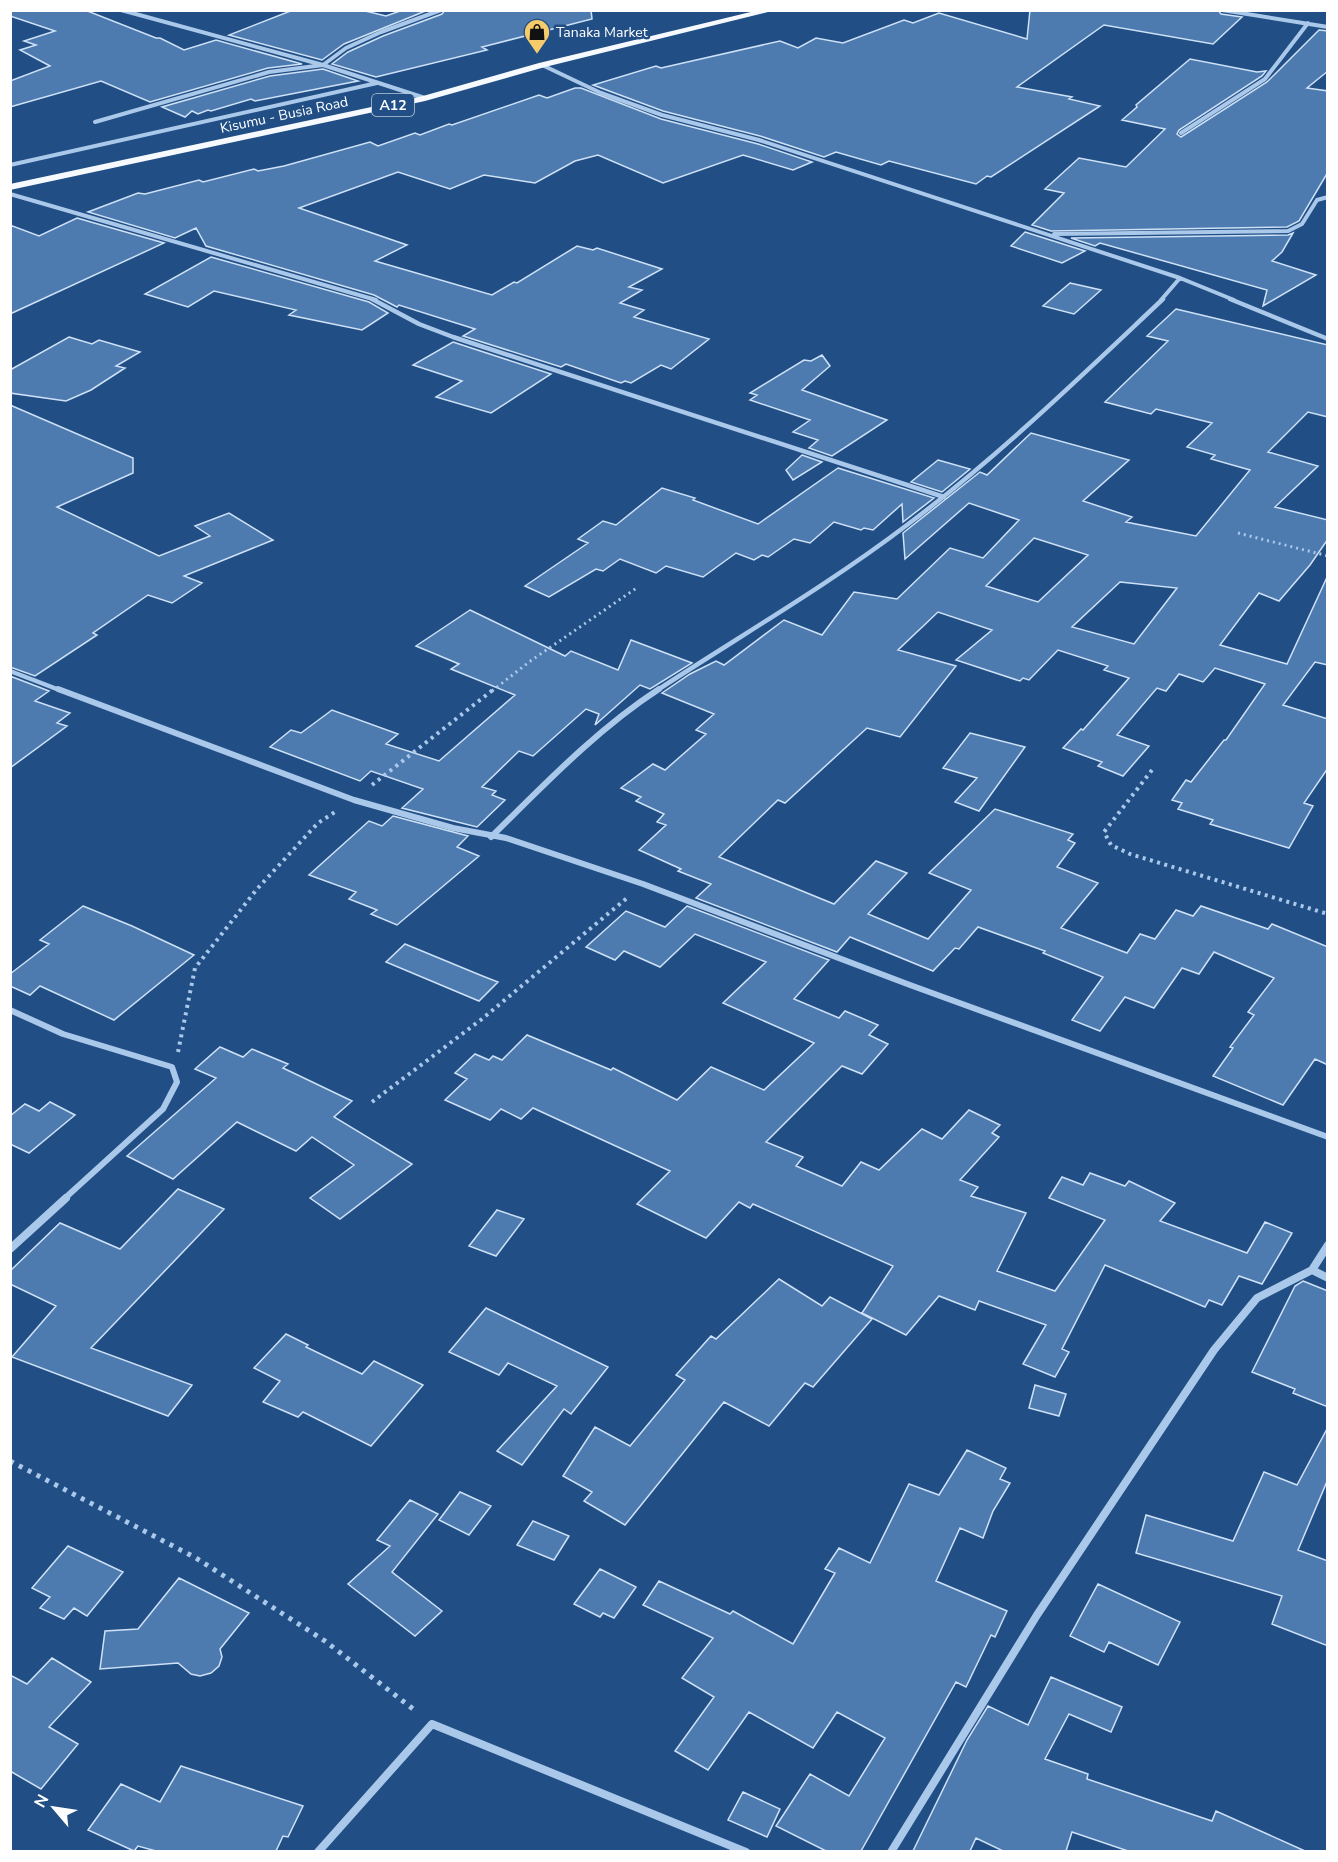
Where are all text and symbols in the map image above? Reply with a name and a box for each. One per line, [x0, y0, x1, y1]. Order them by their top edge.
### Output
shop icon: Tanaka Market [522, 17, 552, 55]
place label: Tanaka Market [556, 23, 648, 42]
street label: Kisumu - Busia Road [218, 92, 350, 138]
road number: A12 [372, 94, 414, 116]
north arrow [24, 1778, 84, 1838]
text: N [29, 1791, 54, 1812]

